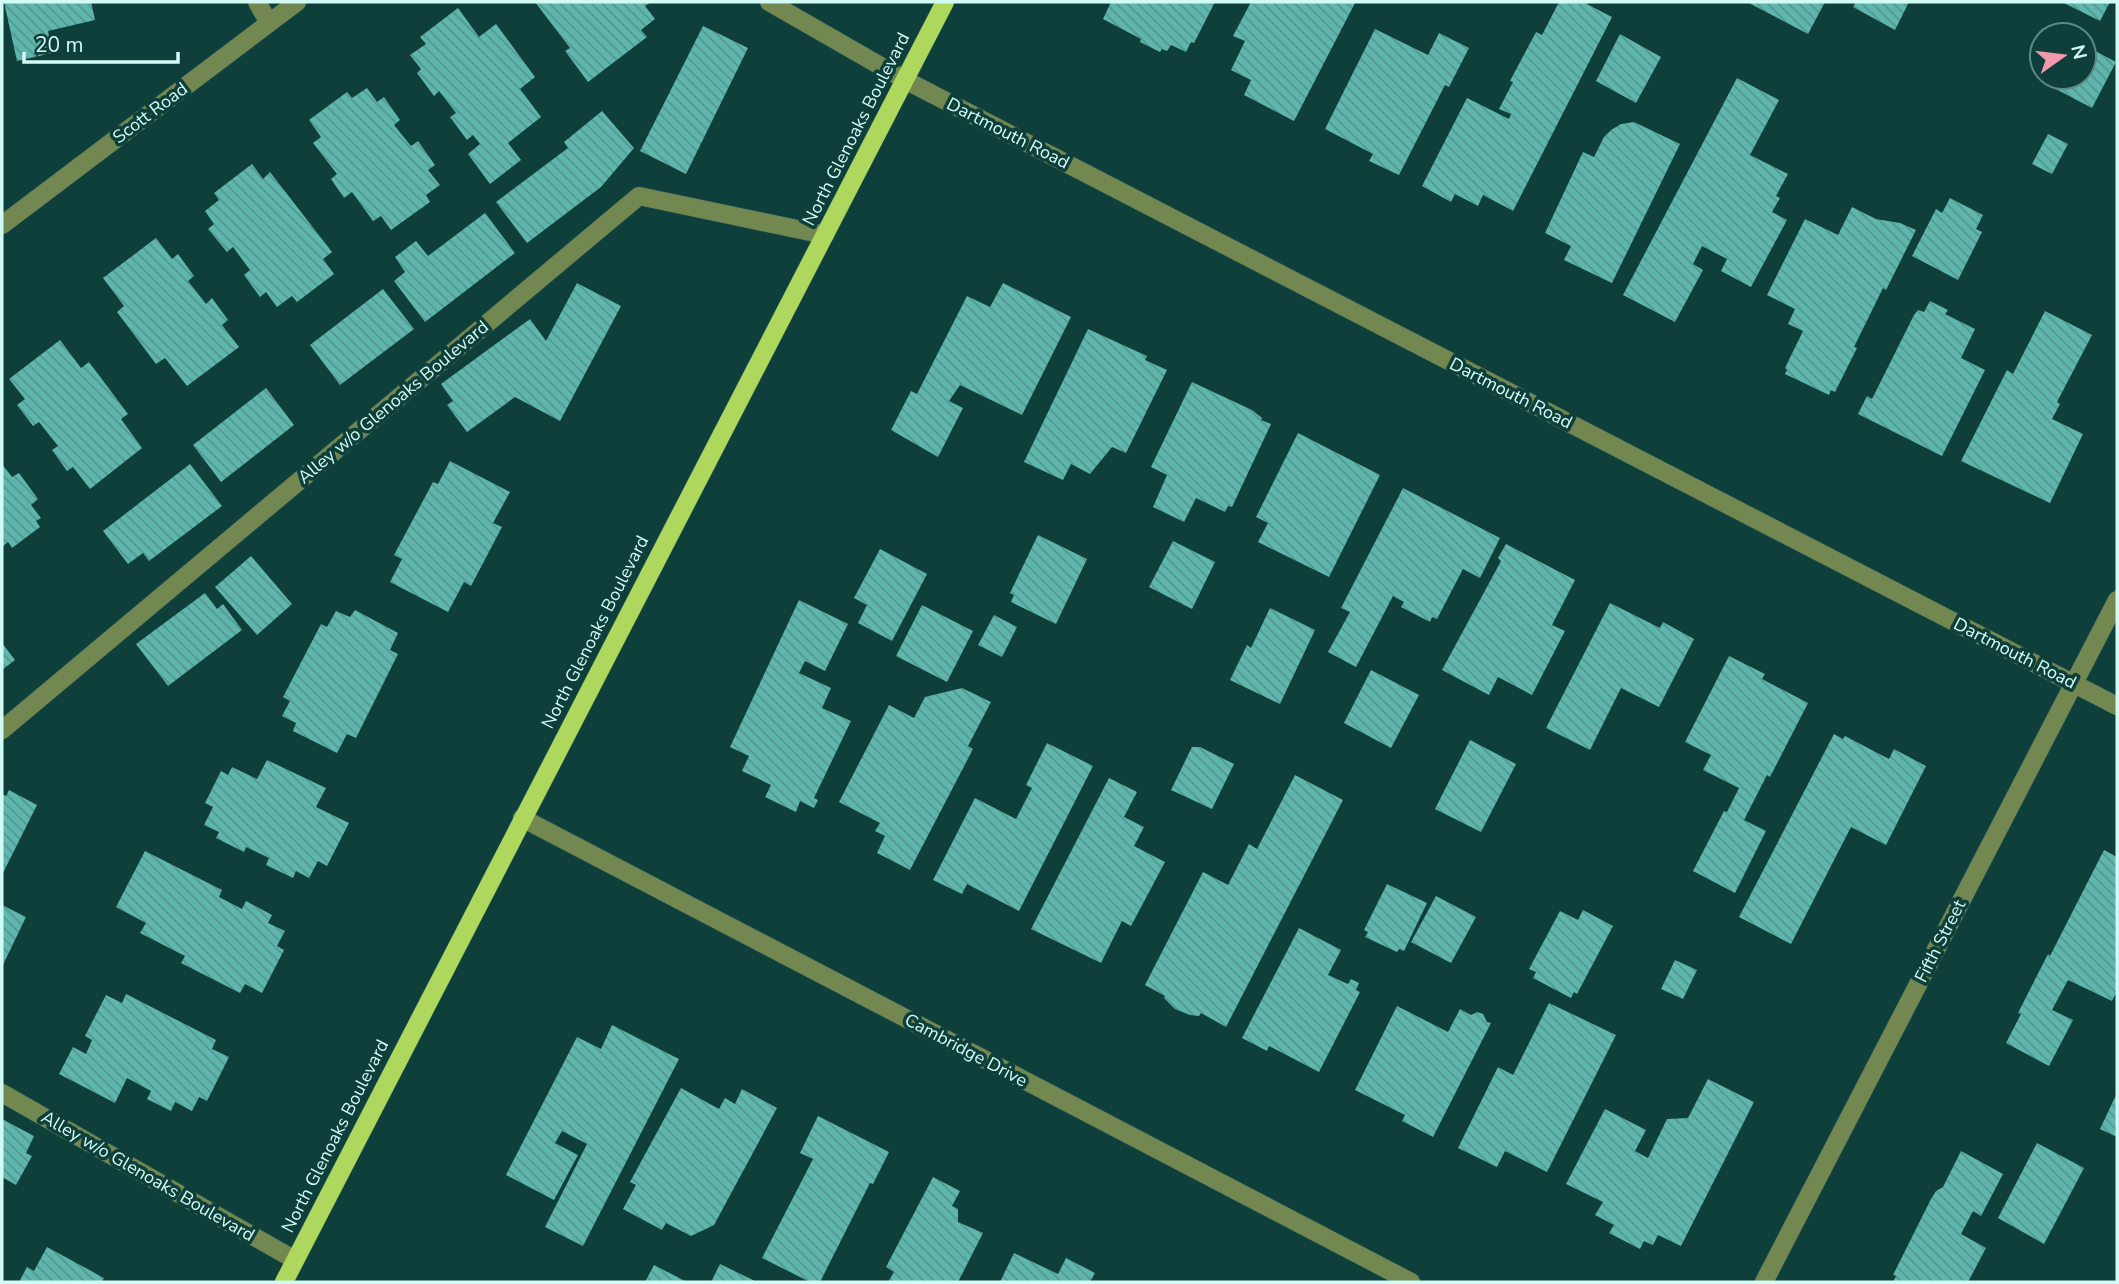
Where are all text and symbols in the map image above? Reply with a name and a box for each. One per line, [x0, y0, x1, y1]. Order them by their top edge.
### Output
scale bar [24, 21, 178, 65]
north arrow [2028, 21, 2098, 91]
street label: North Glenoaks Boulevard [797, 28, 915, 230]
text: 20 m [35, 31, 84, 59]
text: N [2064, 42, 2093, 62]
street label: Scott Road [108, 77, 192, 149]
street label: Dartmouth Road [943, 92, 1073, 174]
street label: Alley w/o Glenoaks Boulevard [292, 315, 494, 489]
street label: Dartmouth Road [1446, 352, 1576, 434]
street label: North Glenoaks Boulevard [536, 531, 654, 733]
street label: Dartmouth Road [1950, 612, 2080, 694]
street label: Fifth Street [1909, 895, 1971, 986]
street label: Cambridge Drive [900, 1008, 1032, 1092]
street label: North Glenoaks Boulevard [276, 1035, 394, 1237]
street label: Alley w/o Glenoaks Boulevard [37, 1105, 259, 1247]

